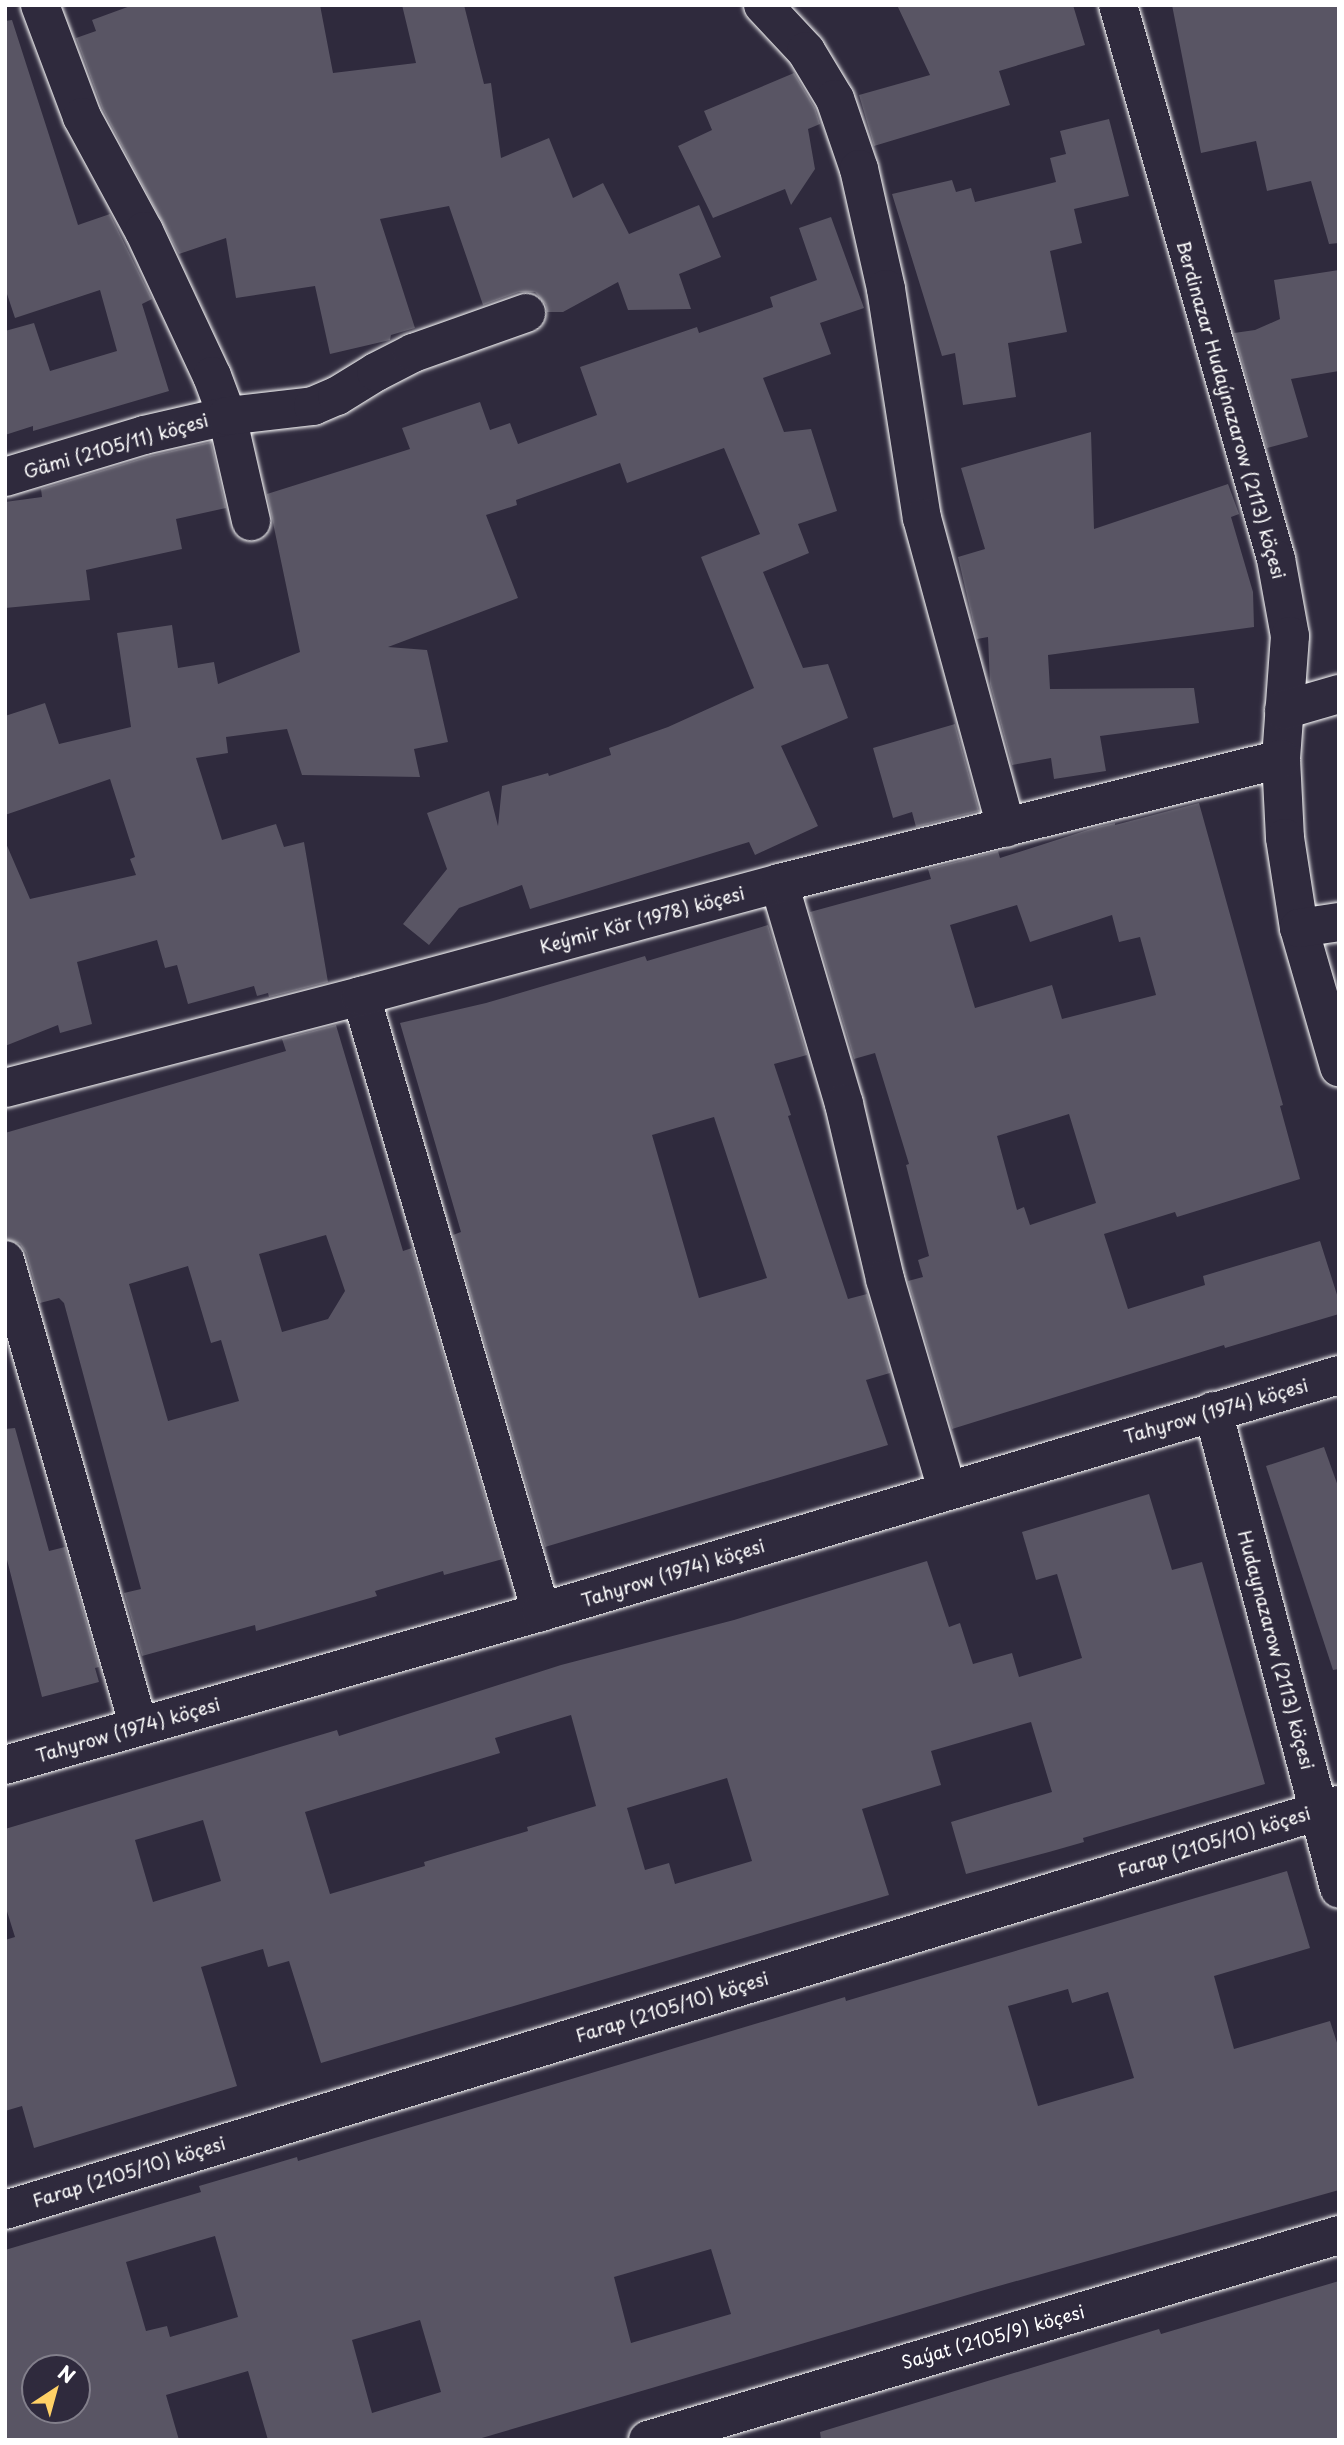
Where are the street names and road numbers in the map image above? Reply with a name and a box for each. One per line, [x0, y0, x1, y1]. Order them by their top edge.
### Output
street label: Berdinazar Hudaýnazarow (2113) köçesi [1172, 239, 1290, 581]
street label: Gämi (2105/11) köçesi [21, 409, 211, 483]
street label: Keýmir Kör (1978) köçesi [536, 882, 748, 958]
street label: Tahyrow (1974) köçesi [1121, 1374, 1311, 1448]
street label: Hudaynazarow (2113) köçesi [1234, 1528, 1318, 1772]
street label: Tahyrow (1974) köçesi [579, 1535, 767, 1611]
street label: Tahyrow (1974) köçesi [33, 1693, 223, 1767]
street label: Farap (2105/10) köçesi [1114, 1802, 1314, 1882]
street label: Farap (2105/10) köçesi [572, 1967, 772, 2047]
street label: Farap (2105/10) köçesi [29, 2132, 229, 2212]
street label: Saýat (2105/9) köçesi [899, 2300, 1087, 2374]

